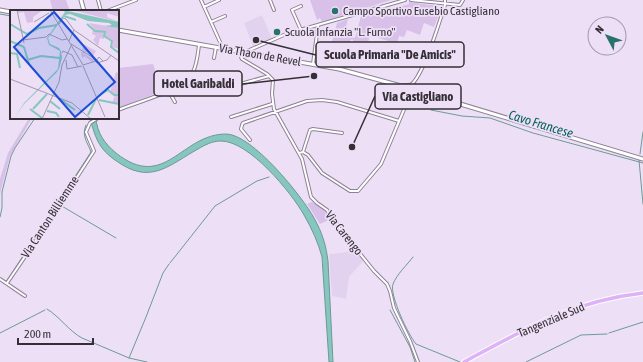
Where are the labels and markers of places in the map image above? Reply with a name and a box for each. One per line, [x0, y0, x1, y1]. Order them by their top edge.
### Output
place label: Campo Sportivo Eusebio Castigliano [343, 4, 500, 18]
marker: Campo Sportivo Eusebio Castigliano [330, 6, 340, 16]
place label: Scuola Infanzia "L. Furno" [285, 25, 396, 39]
marker: Scuola Infanzia "L. Furno" [272, 27, 282, 37]
callout: Scuola Primaria "De Amicis" [316, 42, 464, 67]
callout: Hotel Garibaldi [154, 71, 242, 96]
callout: Via Castigliano [375, 84, 461, 109]

